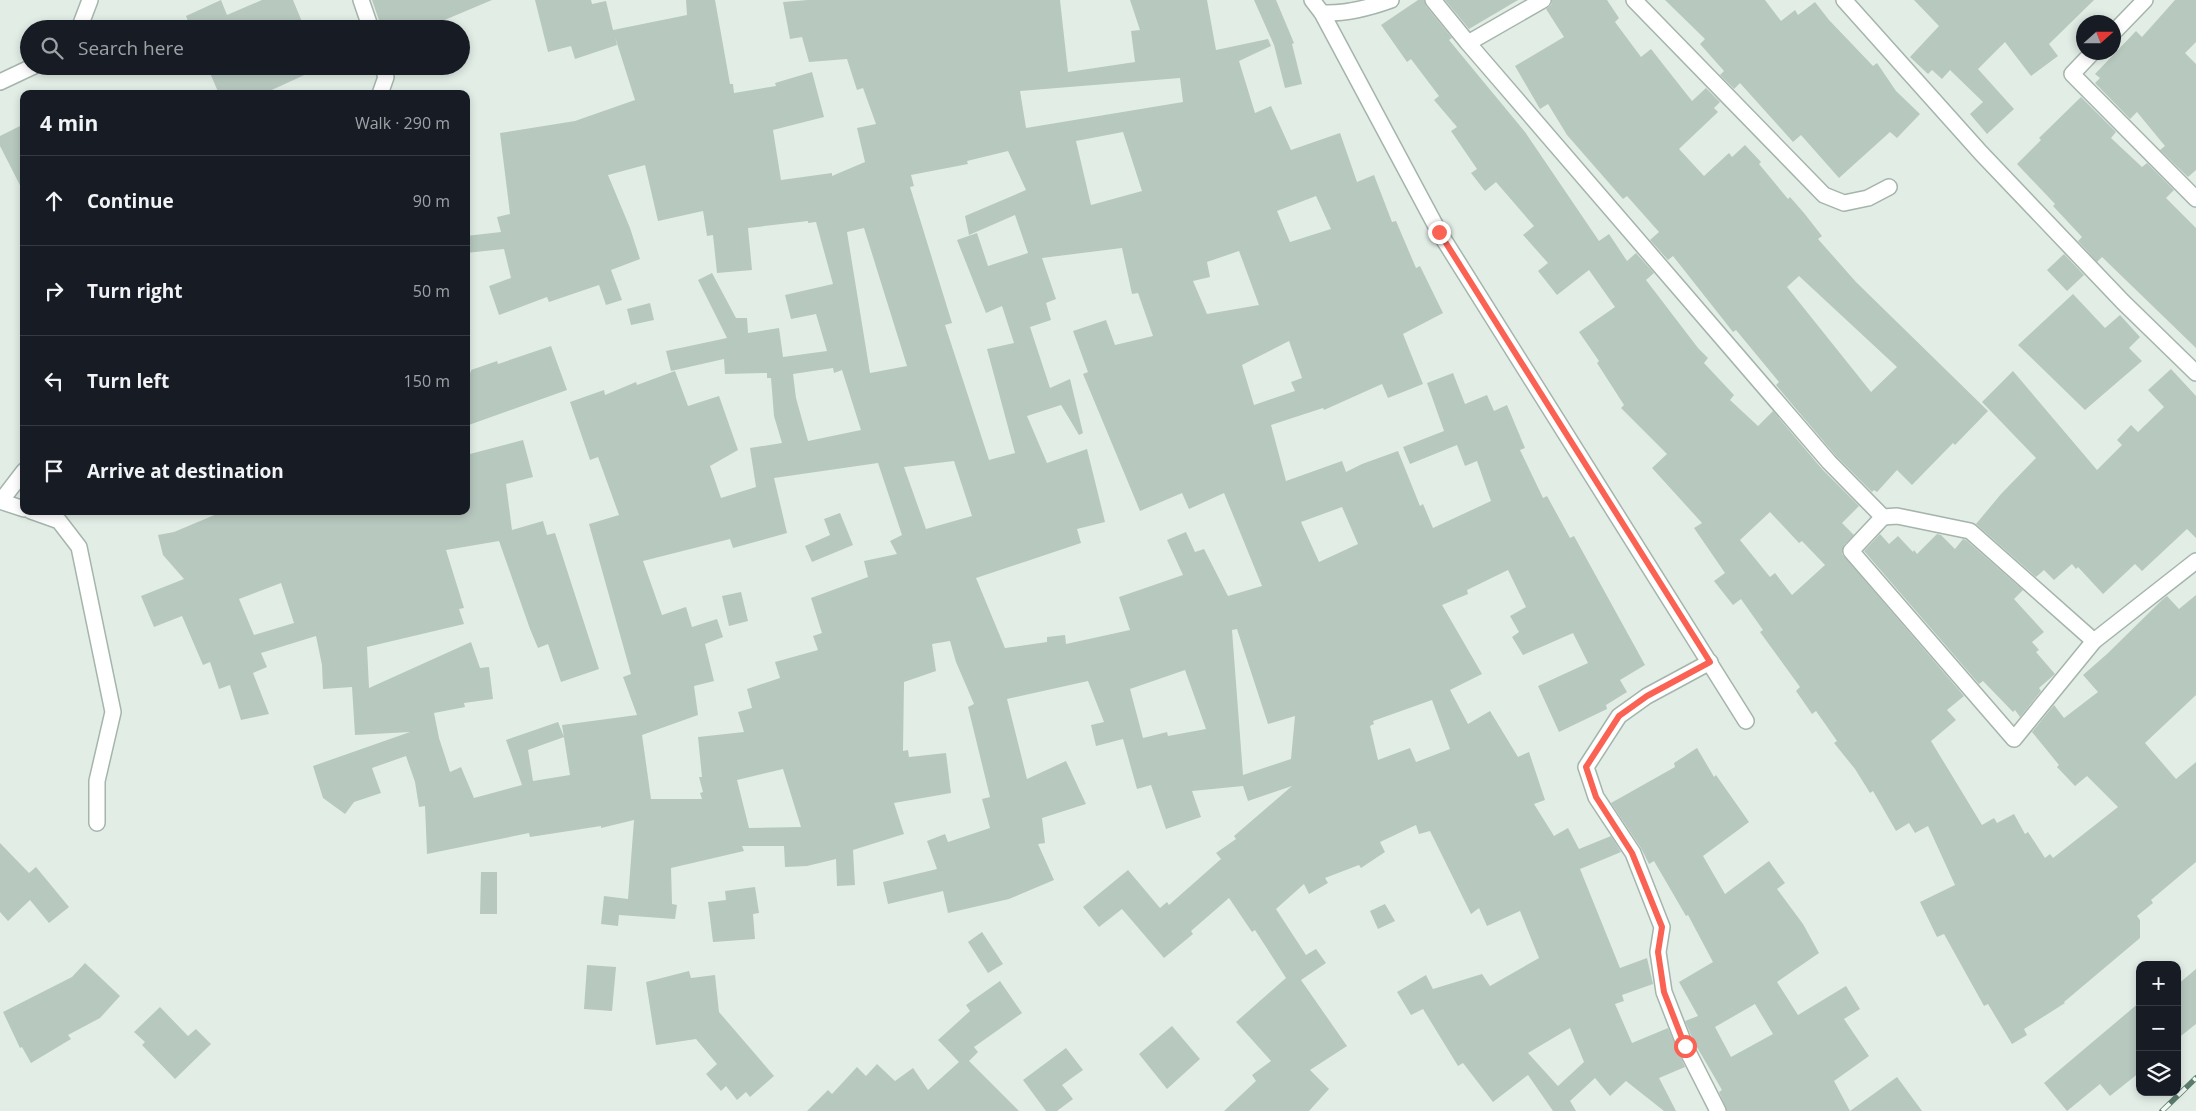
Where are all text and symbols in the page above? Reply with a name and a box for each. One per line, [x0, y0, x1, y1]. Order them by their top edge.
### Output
north arrow [2076, 15, 2121, 60]
search box [20, 20, 470, 75]
icon: search [38, 34, 66, 62]
text: Search here [78, 35, 184, 61]
text: 4 min [40, 109, 98, 137]
text: Walk · 290 m [355, 112, 450, 134]
icon: ahead [40, 187, 68, 215]
text: Continue [87, 188, 174, 214]
text: 90 m [413, 190, 450, 212]
route end [1428, 221, 1451, 244]
icon: right [40, 277, 68, 305]
text: Turn right [87, 278, 182, 304]
text: 50 m [413, 280, 450, 302]
icon: left [40, 367, 68, 395]
text: Turn left [87, 368, 169, 394]
text: 150 m [404, 370, 450, 392]
icon: arrive [40, 457, 68, 485]
text: Arrive at destination [87, 458, 284, 484]
map controls [2136, 961, 2181, 1096]
button: + [2136, 961, 2181, 1006]
button: − [2136, 1006, 2181, 1051]
route start [1674, 1035, 1697, 1058]
button: layers [2136, 1051, 2181, 1096]

